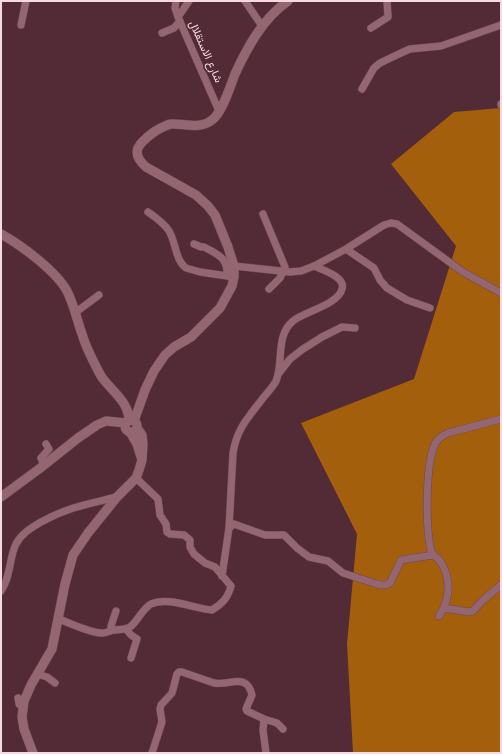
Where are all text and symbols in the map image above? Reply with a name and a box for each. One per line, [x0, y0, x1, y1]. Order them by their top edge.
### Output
street label: شارع الاستقلال [185, 19, 225, 85]

